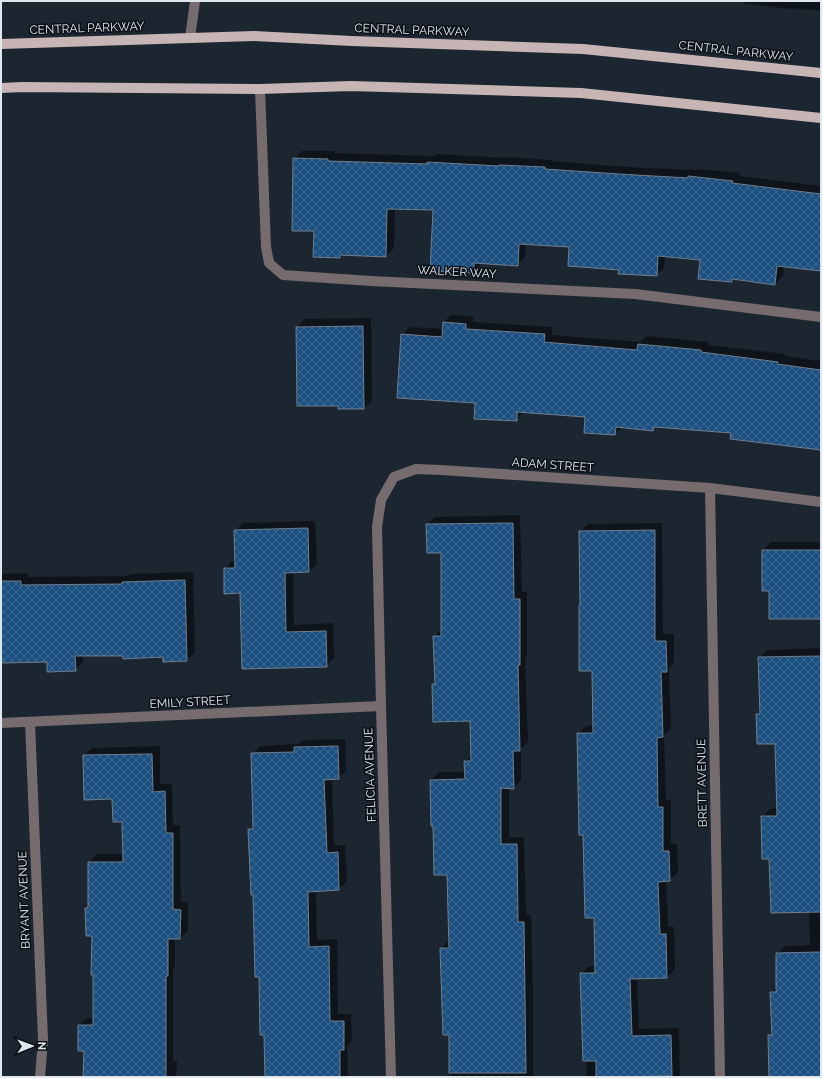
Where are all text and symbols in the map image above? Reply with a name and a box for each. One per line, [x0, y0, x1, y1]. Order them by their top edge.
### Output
street label: CENTRAL PARKWAY [29, 19, 145, 37]
street label: CENTRAL PARKWAY [354, 21, 470, 39]
street label: CENTRAL PARKWAY [678, 38, 794, 64]
street label: WALKER WAY [417, 263, 497, 281]
street label: ADAM STREET [511, 455, 595, 475]
street label: EMILY STREET [149, 693, 232, 711]
street label: FELICIA AVENUE [361, 728, 379, 822]
street label: BRETT AVENUE [694, 739, 710, 827]
street label: BRYANT AVENUE [15, 851, 33, 949]
north arrow [12, 1026, 52, 1066]
text: N [35, 1042, 48, 1050]

